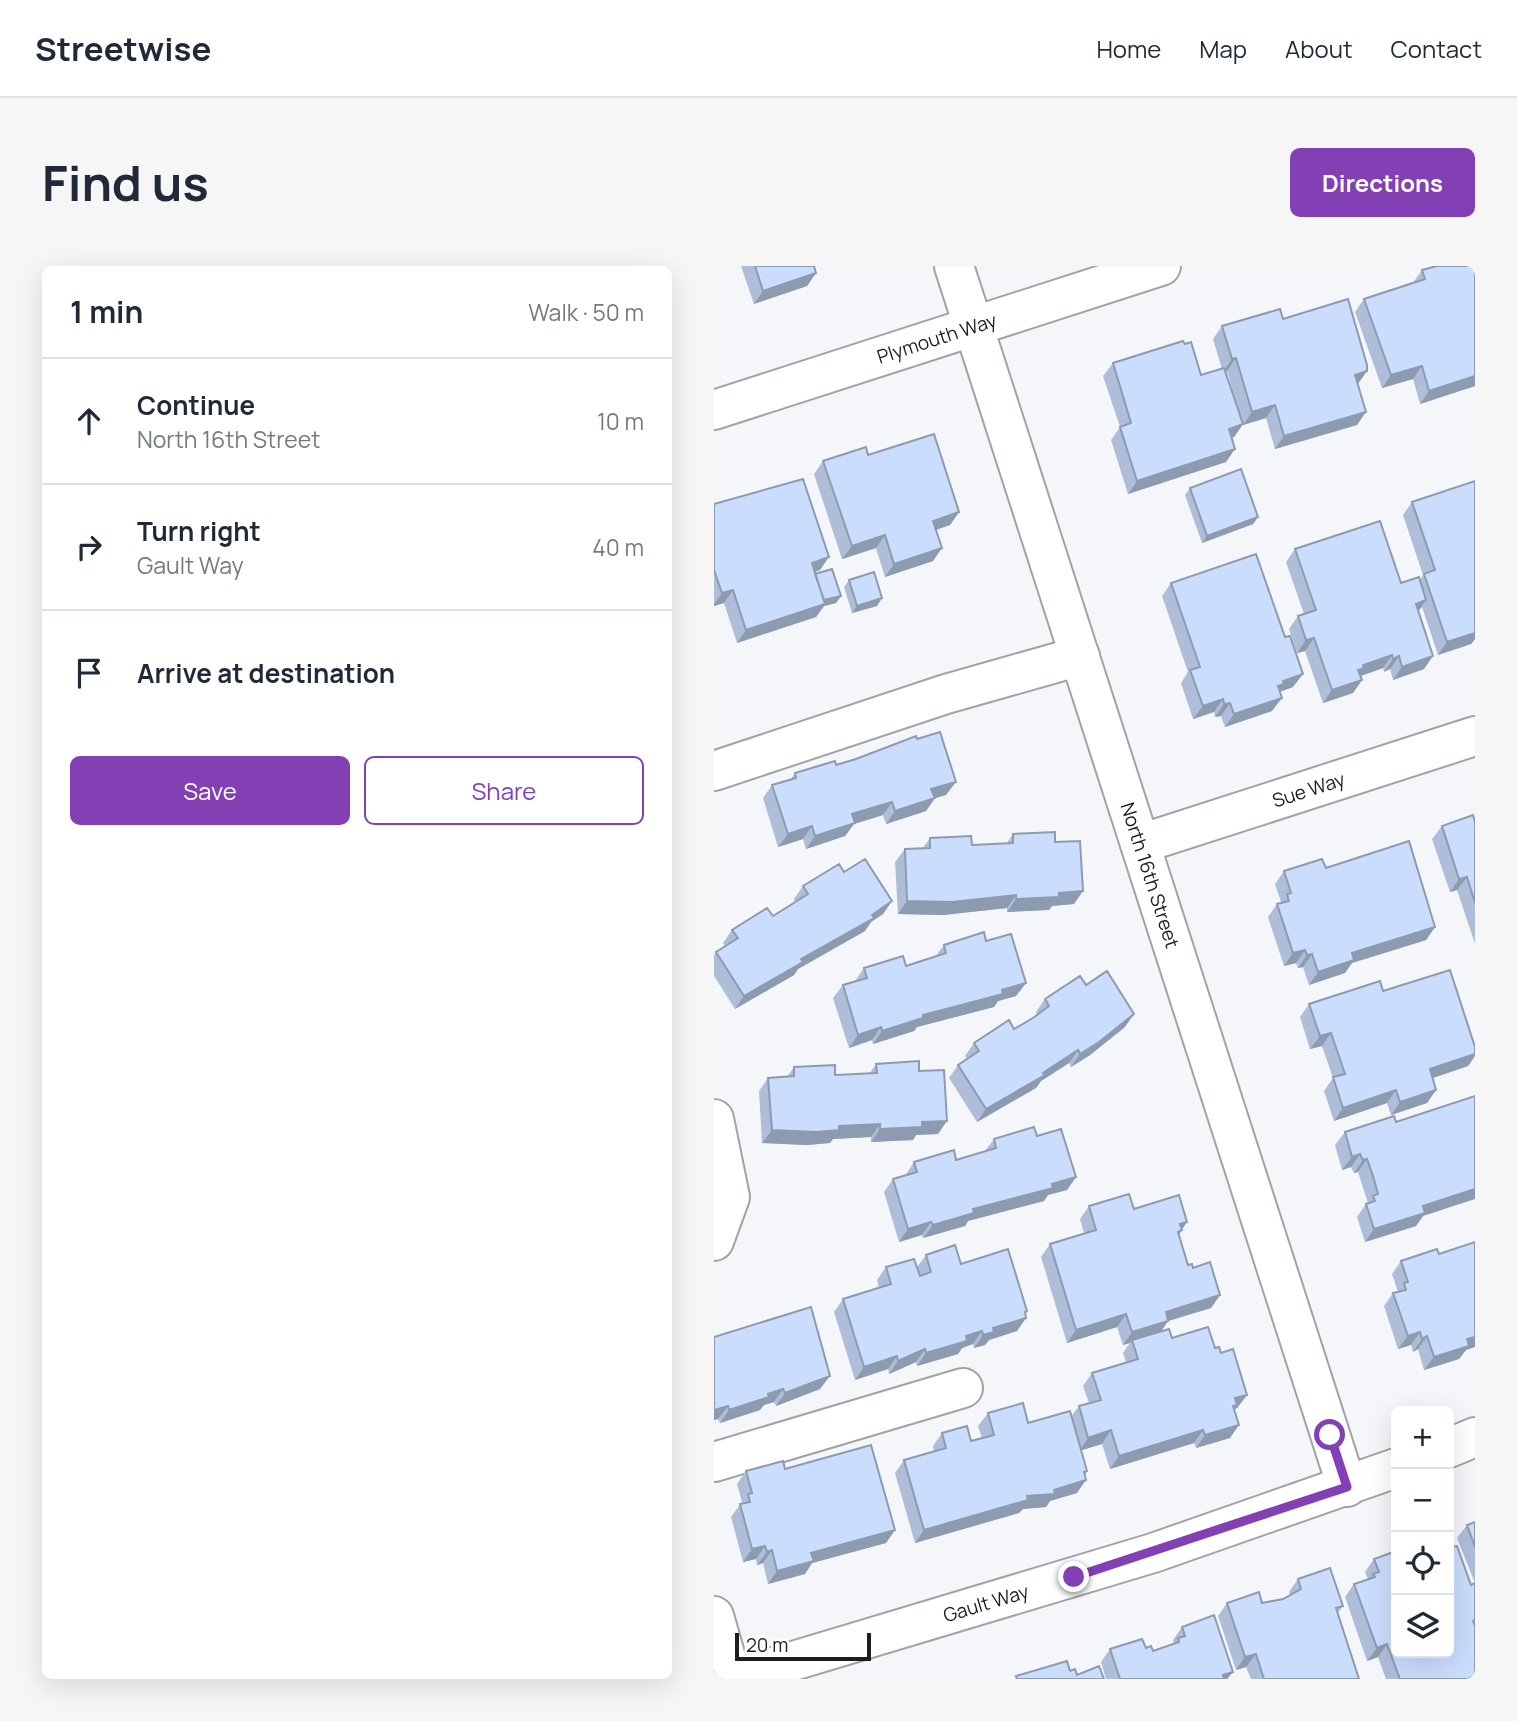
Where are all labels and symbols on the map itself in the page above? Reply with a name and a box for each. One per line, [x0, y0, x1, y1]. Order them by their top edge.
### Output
street label: Plymouth Way [874, 307, 1000, 370]
street label: Sue Way [1269, 766, 1348, 814]
street label: North 16th Street [1114, 799, 1186, 951]
route start [1314, 1419, 1345, 1450]
route end [1058, 1561, 1089, 1592]
street label: Gault Way [940, 1578, 1032, 1628]
scale bar [735, 1630, 872, 1662]

